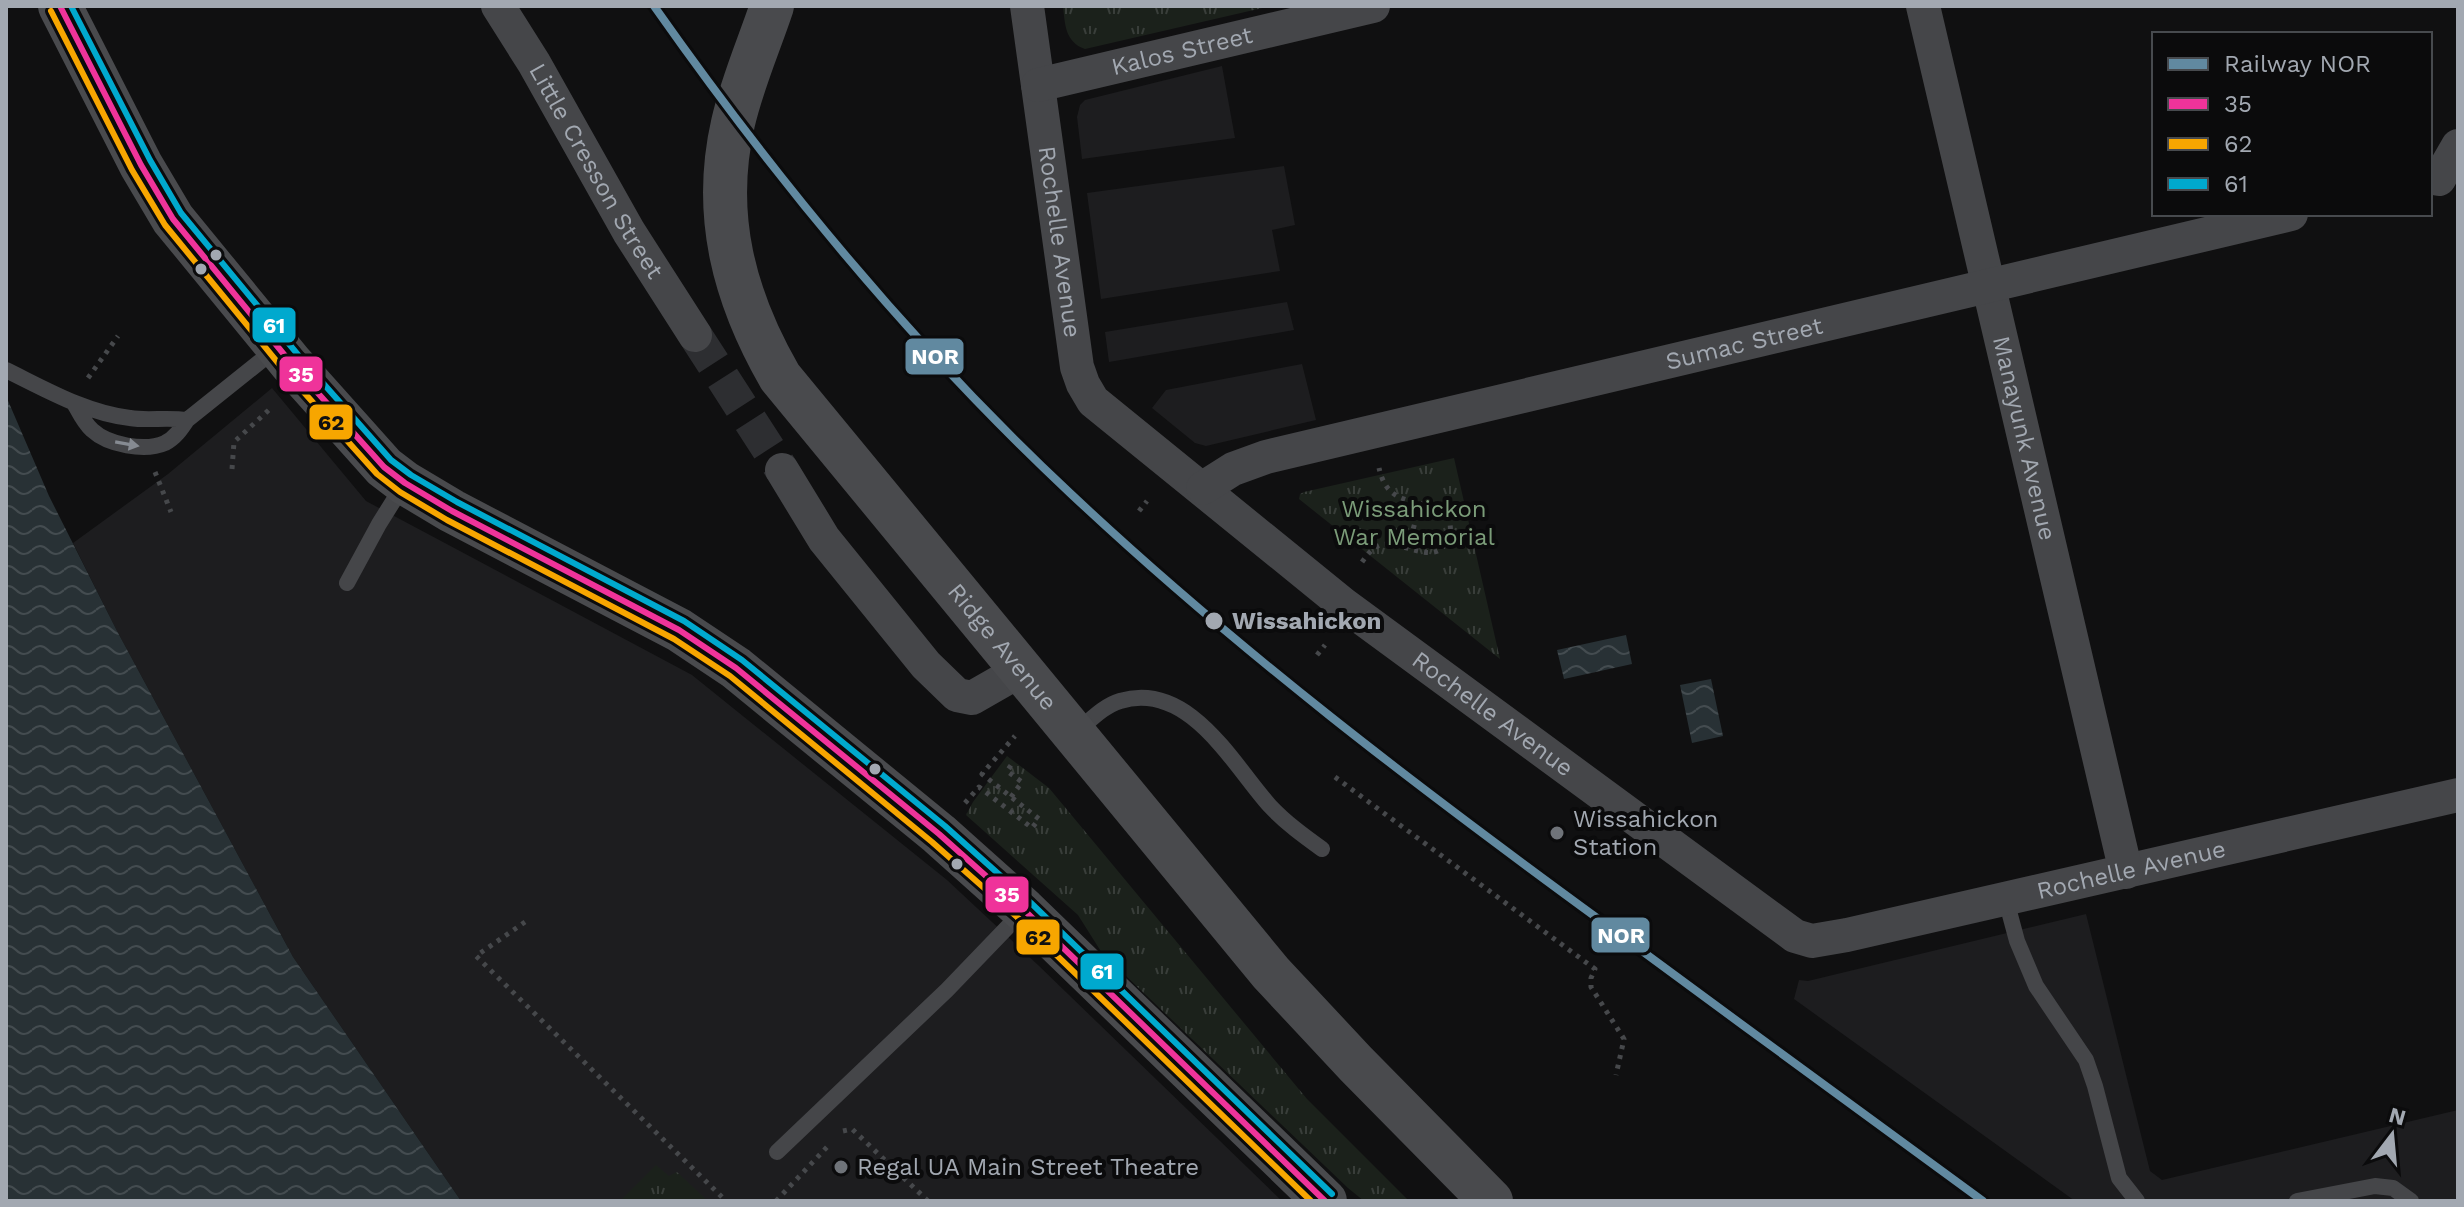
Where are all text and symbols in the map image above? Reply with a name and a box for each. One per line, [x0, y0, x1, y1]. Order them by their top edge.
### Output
street label: Kalos Street [1109, 21, 1255, 81]
legend [2152, 32, 2432, 216]
text: Railway NOR [2224, 50, 2371, 78]
street label: Little Cresson Street [523, 59, 669, 284]
text: 35 [2224, 90, 2252, 118]
text: 62 [2224, 130, 2253, 158]
street label: Rochelle Avenue [1033, 144, 1087, 339]
text: 61 [2224, 170, 2248, 198]
unlabelled marker [208, 247, 224, 263]
unlabelled marker [193, 261, 209, 277]
line badge: 61 [251, 306, 297, 344]
street label: Sumac Street [1663, 312, 1825, 376]
text: 61 [263, 313, 285, 338]
street label: Manayunk Avenue [1987, 333, 2062, 543]
line badge: NOR [904, 337, 965, 376]
text: NOR [911, 344, 959, 369]
line badge: 35 [278, 355, 324, 393]
text: 35 [288, 362, 314, 387]
line badge: 62 [308, 403, 354, 441]
text: 62 [318, 410, 344, 435]
one-way arrow [115, 438, 140, 450]
park label: Wissahickon War Memorial [1333, 495, 1495, 551]
street label: Ridge Avenue [942, 578, 1063, 716]
place label: Wissahickon [1232, 607, 1381, 635]
marker: Wissahickon [1203, 610, 1225, 632]
street label: Rochelle Avenue [1407, 646, 1579, 782]
unlabelled marker [867, 761, 883, 777]
place label: Wissahickon Station [1573, 805, 1718, 861]
marker: Wissahickon Station [1548, 824, 1566, 842]
street label: Rochelle Avenue [2034, 835, 2228, 905]
unlabelled marker [949, 856, 965, 872]
line badge: 35 [984, 875, 1030, 914]
text: 35 [994, 882, 1020, 907]
line badge: NOR [1590, 916, 1651, 954]
line badge: 62 [1015, 918, 1061, 956]
text: NOR [1597, 923, 1645, 948]
text: 62 [1025, 925, 1051, 950]
line badge: 61 [1079, 952, 1125, 991]
text: 61 [1091, 959, 1113, 984]
north arrow [2352, 1095, 2432, 1175]
text: N [2386, 1102, 2409, 1131]
place label: Regal UA Main Street Theatre [857, 1153, 1199, 1181]
marker: Regal UA Main Street Theatre [832, 1158, 850, 1176]

